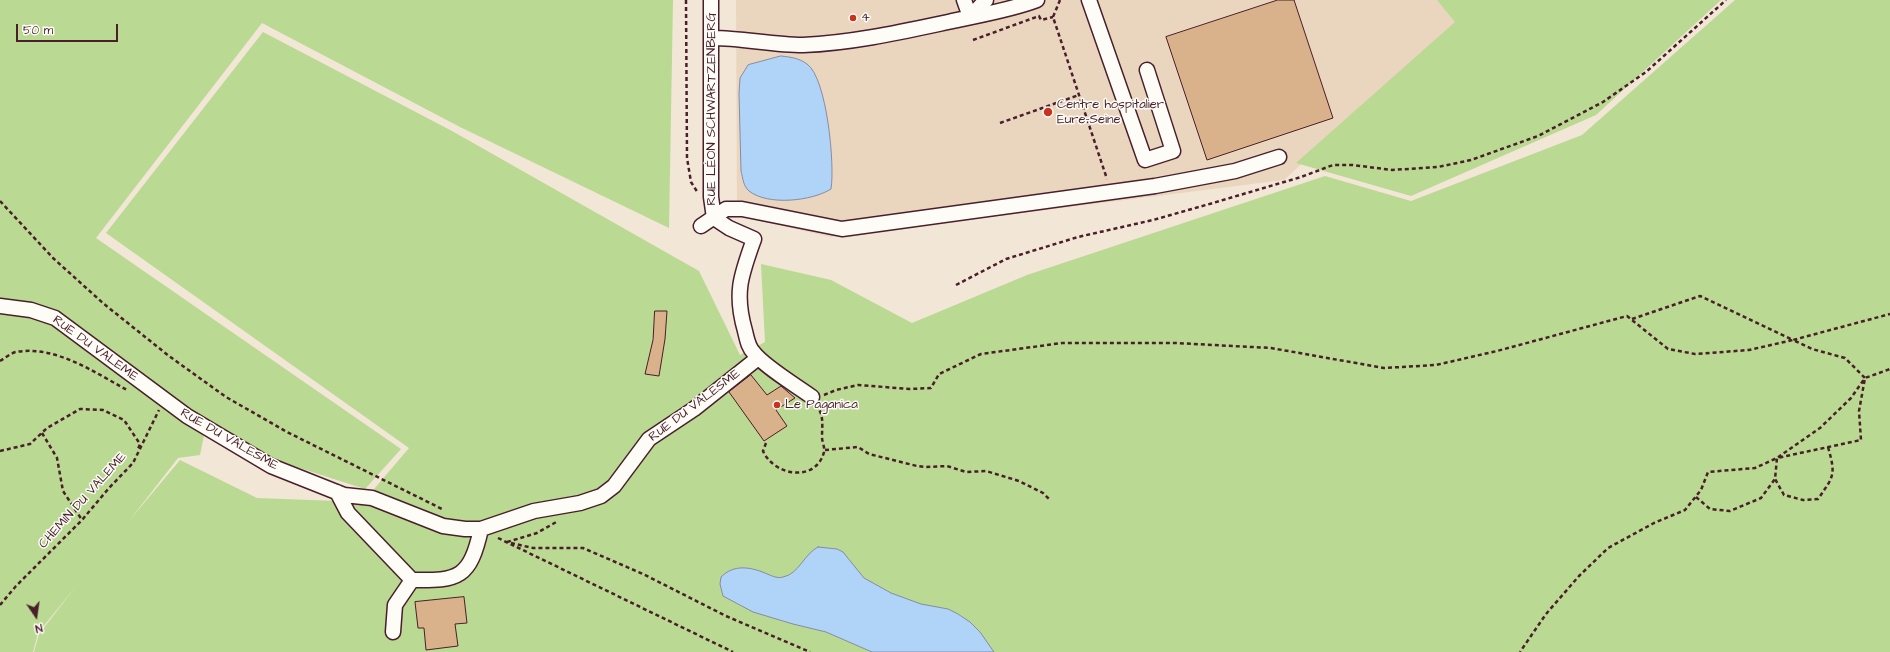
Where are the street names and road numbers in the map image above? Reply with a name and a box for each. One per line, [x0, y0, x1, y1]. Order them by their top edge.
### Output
street label: RUE LÉON SCHWARTZENBERG [704, 13, 720, 205]
street label: RUE DU VALEME [49, 313, 141, 385]
street label: RUE DU VALESME [646, 367, 744, 445]
street label: RUE DU VALESME [177, 406, 281, 474]
street label: CHEMIN DU VALEME [36, 450, 130, 552]

